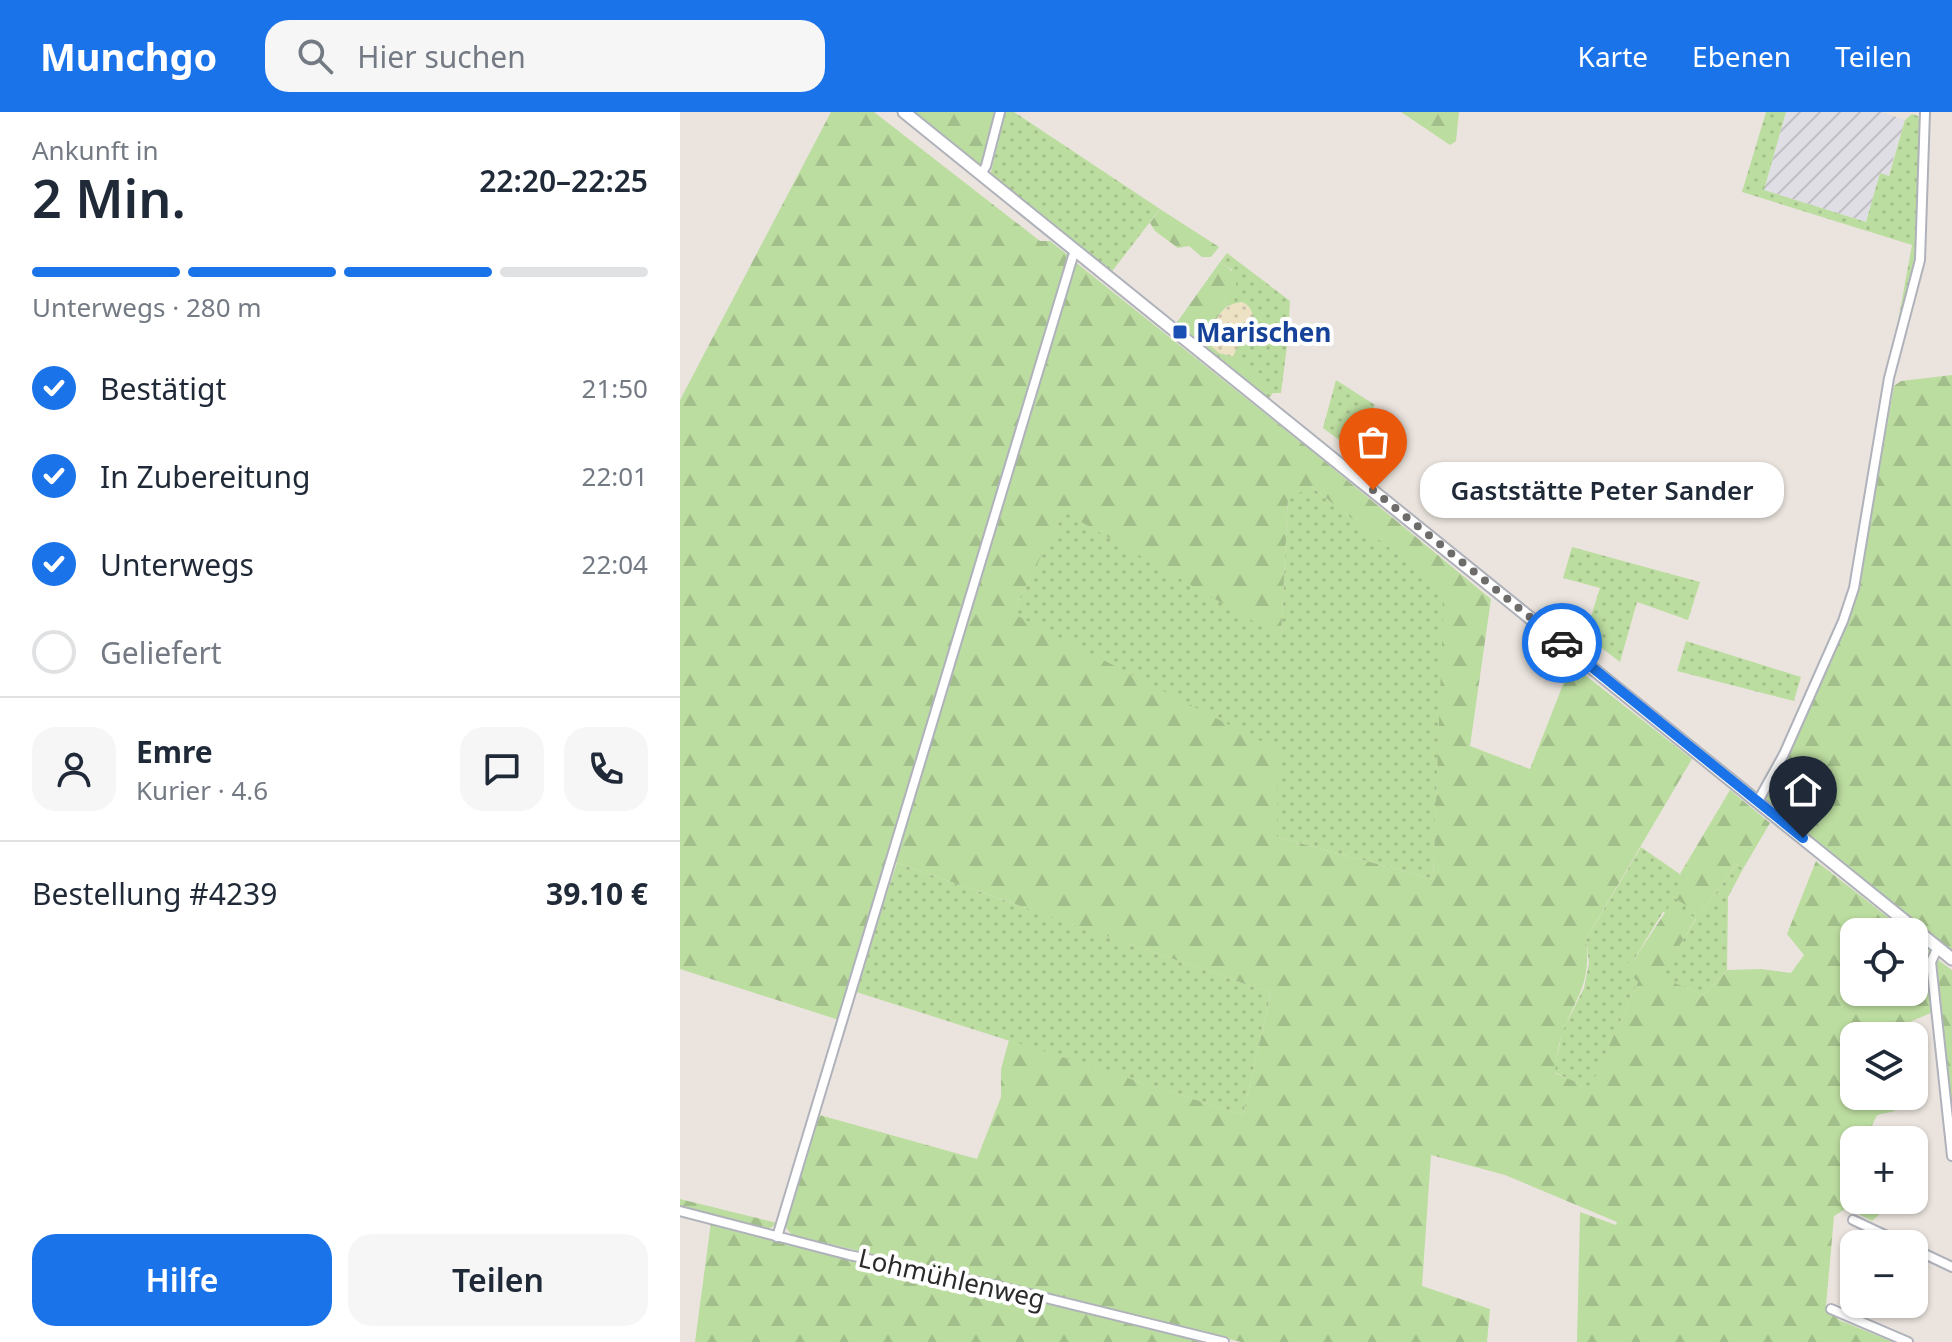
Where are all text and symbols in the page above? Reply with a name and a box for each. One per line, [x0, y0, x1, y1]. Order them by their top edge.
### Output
search box [265, 20, 825, 92]
text: Munchgo [40, 30, 217, 82]
icon: search [293, 34, 337, 78]
text: Hier suchen [357, 36, 526, 77]
text: Karte [1578, 37, 1648, 75]
text: Ebenen [1692, 37, 1791, 75]
text: Teilen [1835, 37, 1912, 75]
text: Ankunft in [32, 132, 159, 168]
text: 22:20–22:25 [479, 160, 648, 201]
text: 2 Min. [32, 162, 186, 233]
text: Unterwegs · 280 m [32, 289, 262, 325]
place label: Marischen [1196, 314, 1331, 350]
marker: Marischen [1171, 323, 1189, 341]
icon: check [32, 366, 76, 410]
text: Bestätigt [100, 368, 226, 409]
text: 21:50 [582, 370, 648, 406]
pin [1339, 408, 1407, 490]
icon: bag [1351, 420, 1395, 464]
icon: check [32, 454, 76, 498]
text: In Zubereitung [100, 456, 310, 497]
text: 22:01 [582, 458, 648, 494]
callout: Gaststätte Peter Sander [1421, 462, 1785, 518]
text: Gaststätte Peter Sander [1450, 472, 1754, 508]
icon: check [32, 542, 76, 586]
text: Unterwegs [100, 544, 254, 585]
text: 22:04 [582, 546, 648, 582]
courier [1522, 603, 1602, 683]
icon: car [1540, 621, 1584, 665]
text: Geliefert [100, 632, 222, 673]
button: person [32, 727, 116, 811]
button: chat [460, 727, 544, 811]
button: phone [564, 727, 648, 811]
text: Emre [136, 731, 213, 772]
pin [1769, 756, 1837, 838]
icon: home [1781, 768, 1825, 812]
text: Kurier · 4.6 [136, 772, 268, 808]
text: Bestellung #4239 [32, 873, 277, 914]
text: 39.10 € [546, 873, 648, 914]
map controls [1840, 918, 1928, 1318]
button: locate [1840, 918, 1928, 1006]
button: layers [1840, 1022, 1928, 1110]
button: + [1840, 1126, 1928, 1214]
button: − [1840, 1230, 1928, 1318]
button: Hilfe [32, 1234, 332, 1326]
button: Teilen [348, 1234, 648, 1326]
street label: Lohmühlenweg [855, 1239, 1049, 1317]

